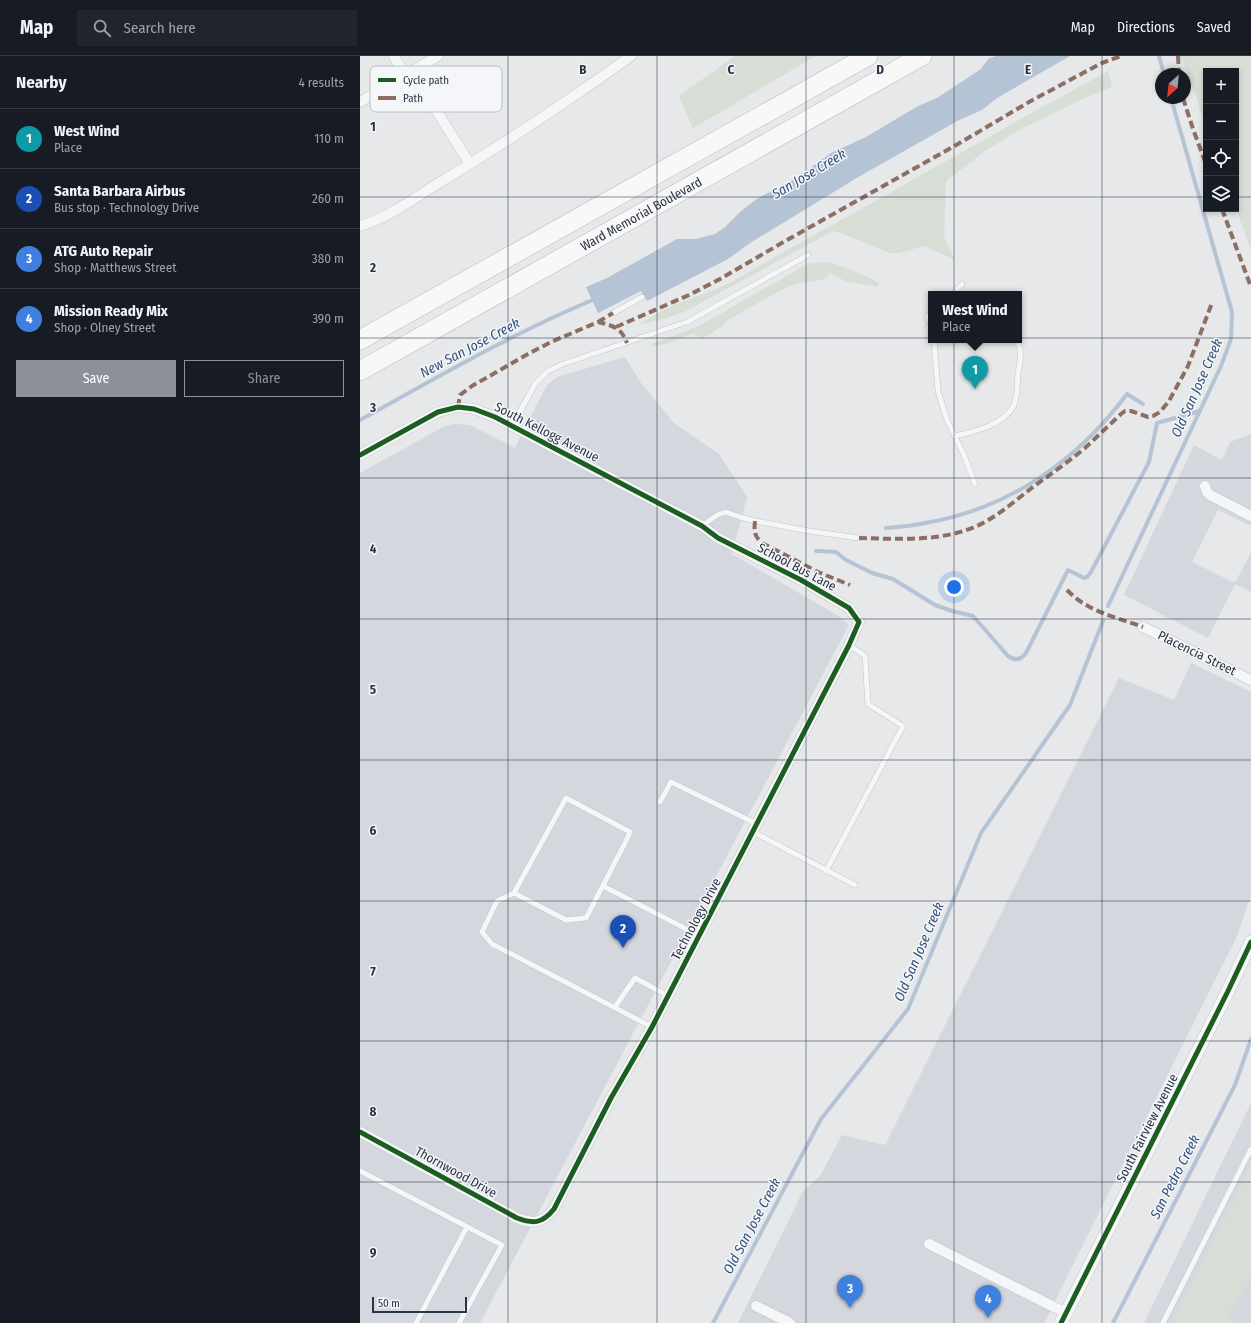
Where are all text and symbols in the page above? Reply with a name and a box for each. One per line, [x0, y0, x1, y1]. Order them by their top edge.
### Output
search box [77, 10, 357, 46]
text: Map [20, 16, 53, 39]
icon: search [91, 17, 113, 39]
text: Search here [123, 19, 196, 37]
text: Map [1071, 19, 1095, 36]
text: Directions [1117, 19, 1175, 36]
text: Saved [1197, 19, 1231, 36]
text: B [579, 62, 587, 77]
text: C [728, 62, 735, 77]
text: D [876, 62, 884, 77]
text: E [1025, 62, 1031, 77]
legend [370, 66, 502, 112]
north arrow [1155, 68, 1191, 104]
map controls [1203, 68, 1239, 212]
button: + [1203, 68, 1239, 104]
text: Nearby [16, 72, 67, 93]
text: Cycle path [403, 74, 449, 87]
text: 4 results [298, 75, 344, 90]
text: Path [403, 92, 423, 105]
button: − [1203, 104, 1239, 140]
text: 1 [370, 119, 376, 134]
text: West Wind [54, 122, 120, 140]
text: 1 [26, 131, 32, 146]
text: 110 m [314, 131, 344, 146]
text: Place [54, 140, 82, 155]
button: locate [1203, 140, 1239, 176]
water label: San Jose Creek [768, 145, 849, 203]
street label: Ward Memorial Boulevard [578, 174, 704, 254]
button: layers [1203, 176, 1239, 212]
text: Santa Barbara Airbus [54, 182, 185, 200]
text: 2 [26, 191, 32, 206]
text: 260 m [312, 191, 344, 206]
text: Bus stop · Technology Drive [54, 200, 199, 215]
text: ATG Auto Repair [54, 242, 153, 260]
text: 3 [26, 251, 32, 266]
text: 380 m [312, 251, 344, 266]
text: Shop · Matthews Street [54, 260, 176, 275]
text: 2 [369, 260, 376, 275]
popup [928, 291, 1022, 343]
text: West Wind [942, 301, 1008, 319]
text: Mission Ready Mix [54, 302, 168, 320]
text: 4 [26, 311, 32, 326]
text: 390 m [312, 311, 344, 326]
water label: New San Jose Creek [417, 315, 523, 381]
text: Place [942, 319, 970, 334]
text: Shop · Olney Street [54, 320, 156, 335]
water label: Old San Jose Creek [1168, 336, 1226, 440]
pin: 1 [962, 356, 988, 389]
button: Save [16, 360, 176, 397]
button: Share [184, 360, 344, 397]
street label: South Kellogg Avenue [492, 399, 602, 465]
text: 3 [369, 400, 376, 415]
street label: School Bus Lane [755, 540, 839, 594]
text: 4 [370, 541, 377, 556]
your location [944, 577, 964, 597]
street label: Placencia Street [1155, 628, 1239, 679]
text: 5 [370, 682, 376, 697]
text: 6 [370, 823, 377, 838]
street label: Technology Drive [668, 876, 724, 962]
water label: Old San Jose Creek [890, 900, 948, 1004]
pin: 2 [610, 915, 636, 948]
text: 7 [370, 964, 376, 979]
street label: South Fairview Avenue [1113, 1071, 1181, 1185]
text: 8 [370, 1104, 377, 1119]
water label: San Pedro Creek [1146, 1132, 1203, 1223]
street label: Thornwood Drive [413, 1143, 499, 1201]
water label: Old San Jose Creek [720, 1175, 784, 1277]
text: 9 [370, 1245, 377, 1260]
pin: 3 [837, 1275, 863, 1308]
pin: 4 [975, 1285, 1001, 1318]
scale bar [372, 1295, 467, 1314]
text: 50 m [378, 1297, 400, 1310]

